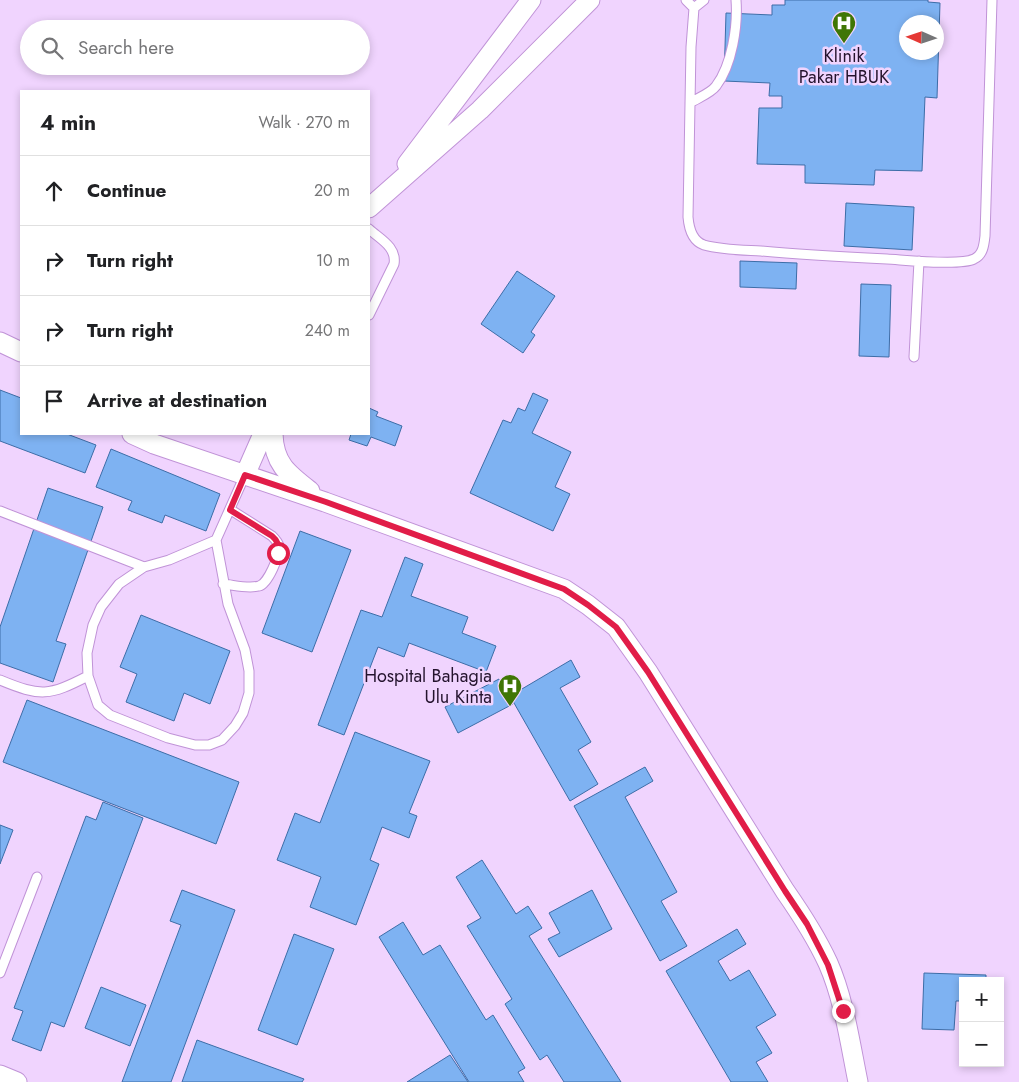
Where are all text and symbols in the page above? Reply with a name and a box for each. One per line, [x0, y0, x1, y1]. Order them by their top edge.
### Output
hospital icon: Klinik Pakar HBUK [831, 10, 857, 44]
north arrow [899, 15, 944, 60]
search box [20, 20, 370, 75]
icon: search [38, 34, 66, 62]
text: Search here [78, 34, 174, 61]
place label: Klinik Pakar HBUK [799, 43, 890, 90]
text: 4 min [40, 108, 96, 138]
text: Walk · 270 m [259, 111, 350, 134]
icon: ahead [40, 177, 68, 205]
text: Continue [87, 177, 166, 204]
text: 20 m [314, 179, 350, 202]
icon: right [40, 247, 68, 275]
text: Turn right [87, 247, 173, 274]
text: 10 m [316, 249, 350, 272]
icon: right [40, 317, 68, 345]
text: Turn right [87, 317, 173, 344]
text: 240 m [305, 319, 350, 342]
icon: arrive [40, 387, 68, 415]
text: Arrive at destination [87, 387, 267, 414]
route start [267, 542, 290, 565]
place label: Hospital Bahagia Ulu Kinta [364, 663, 492, 710]
hospital icon: Hospital Bahagia Ulu Kinta [497, 673, 523, 707]
map controls [959, 977, 1004, 1067]
button: + [959, 977, 1004, 1022]
route end [832, 1000, 855, 1023]
button: − [959, 1022, 1004, 1067]

